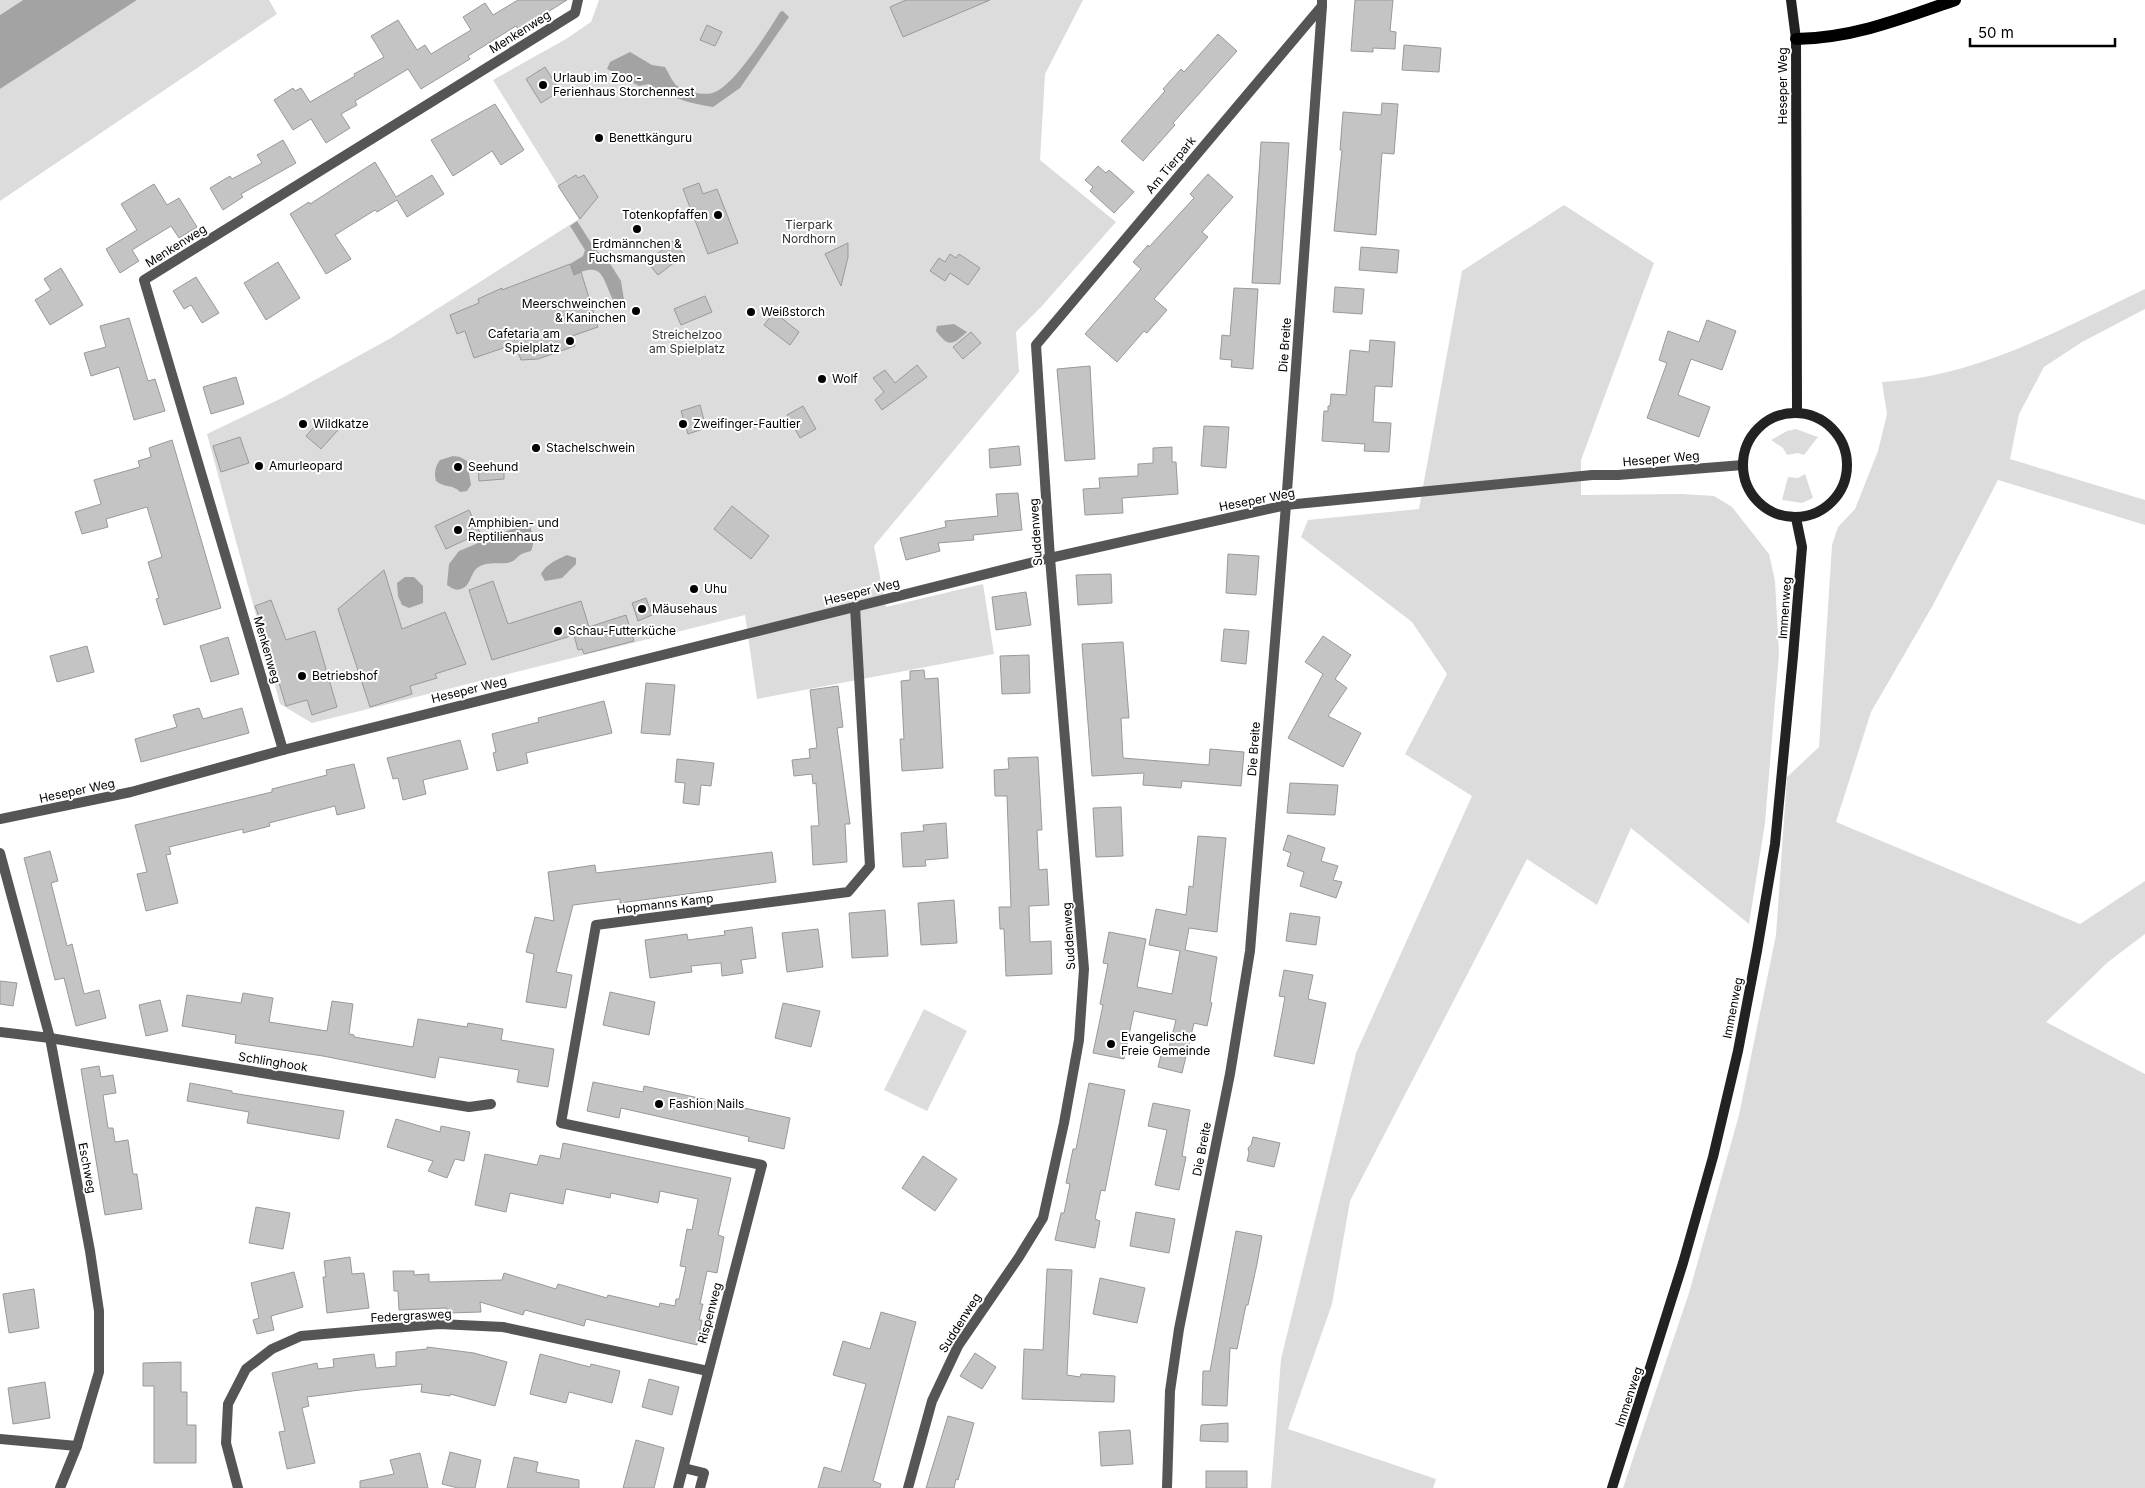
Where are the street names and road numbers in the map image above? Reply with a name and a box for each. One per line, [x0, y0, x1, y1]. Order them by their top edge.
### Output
street label: Menkenweg [486, 7, 553, 56]
street label: Heseper Weg [1775, 47, 1790, 125]
street label: Am Tierpark [1142, 133, 1199, 196]
street label: Menkenweg [142, 221, 209, 270]
street label: Die Breite [1275, 317, 1294, 373]
street label: Heseper Weg [1622, 448, 1700, 469]
street label: Heseper Weg [1218, 485, 1296, 514]
street label: Suddenweg [1026, 498, 1045, 566]
street label: Heseper Weg [823, 575, 901, 608]
street label: Immenweg [1775, 576, 1794, 640]
street label: Menkenweg [251, 614, 284, 685]
street label: Heseper Weg [430, 673, 508, 706]
street label: Die Breite [1244, 721, 1263, 777]
street label: Heseper Weg [38, 775, 116, 806]
street label: Hopmanns Kamp [616, 890, 714, 917]
street label: Suddenweg [1059, 902, 1078, 970]
street label: Immenweg [1719, 976, 1746, 1040]
street label: Schlinghook [237, 1049, 309, 1074]
street label: Die Breite [1189, 1121, 1214, 1177]
street label: Eschweg [75, 1141, 100, 1195]
street label: Rispenweg [694, 1281, 725, 1345]
street label: Suddenweg [935, 1290, 984, 1355]
street label: Federgrasweg [370, 1306, 452, 1325]
street label: Immenweg [1612, 1365, 1645, 1429]

